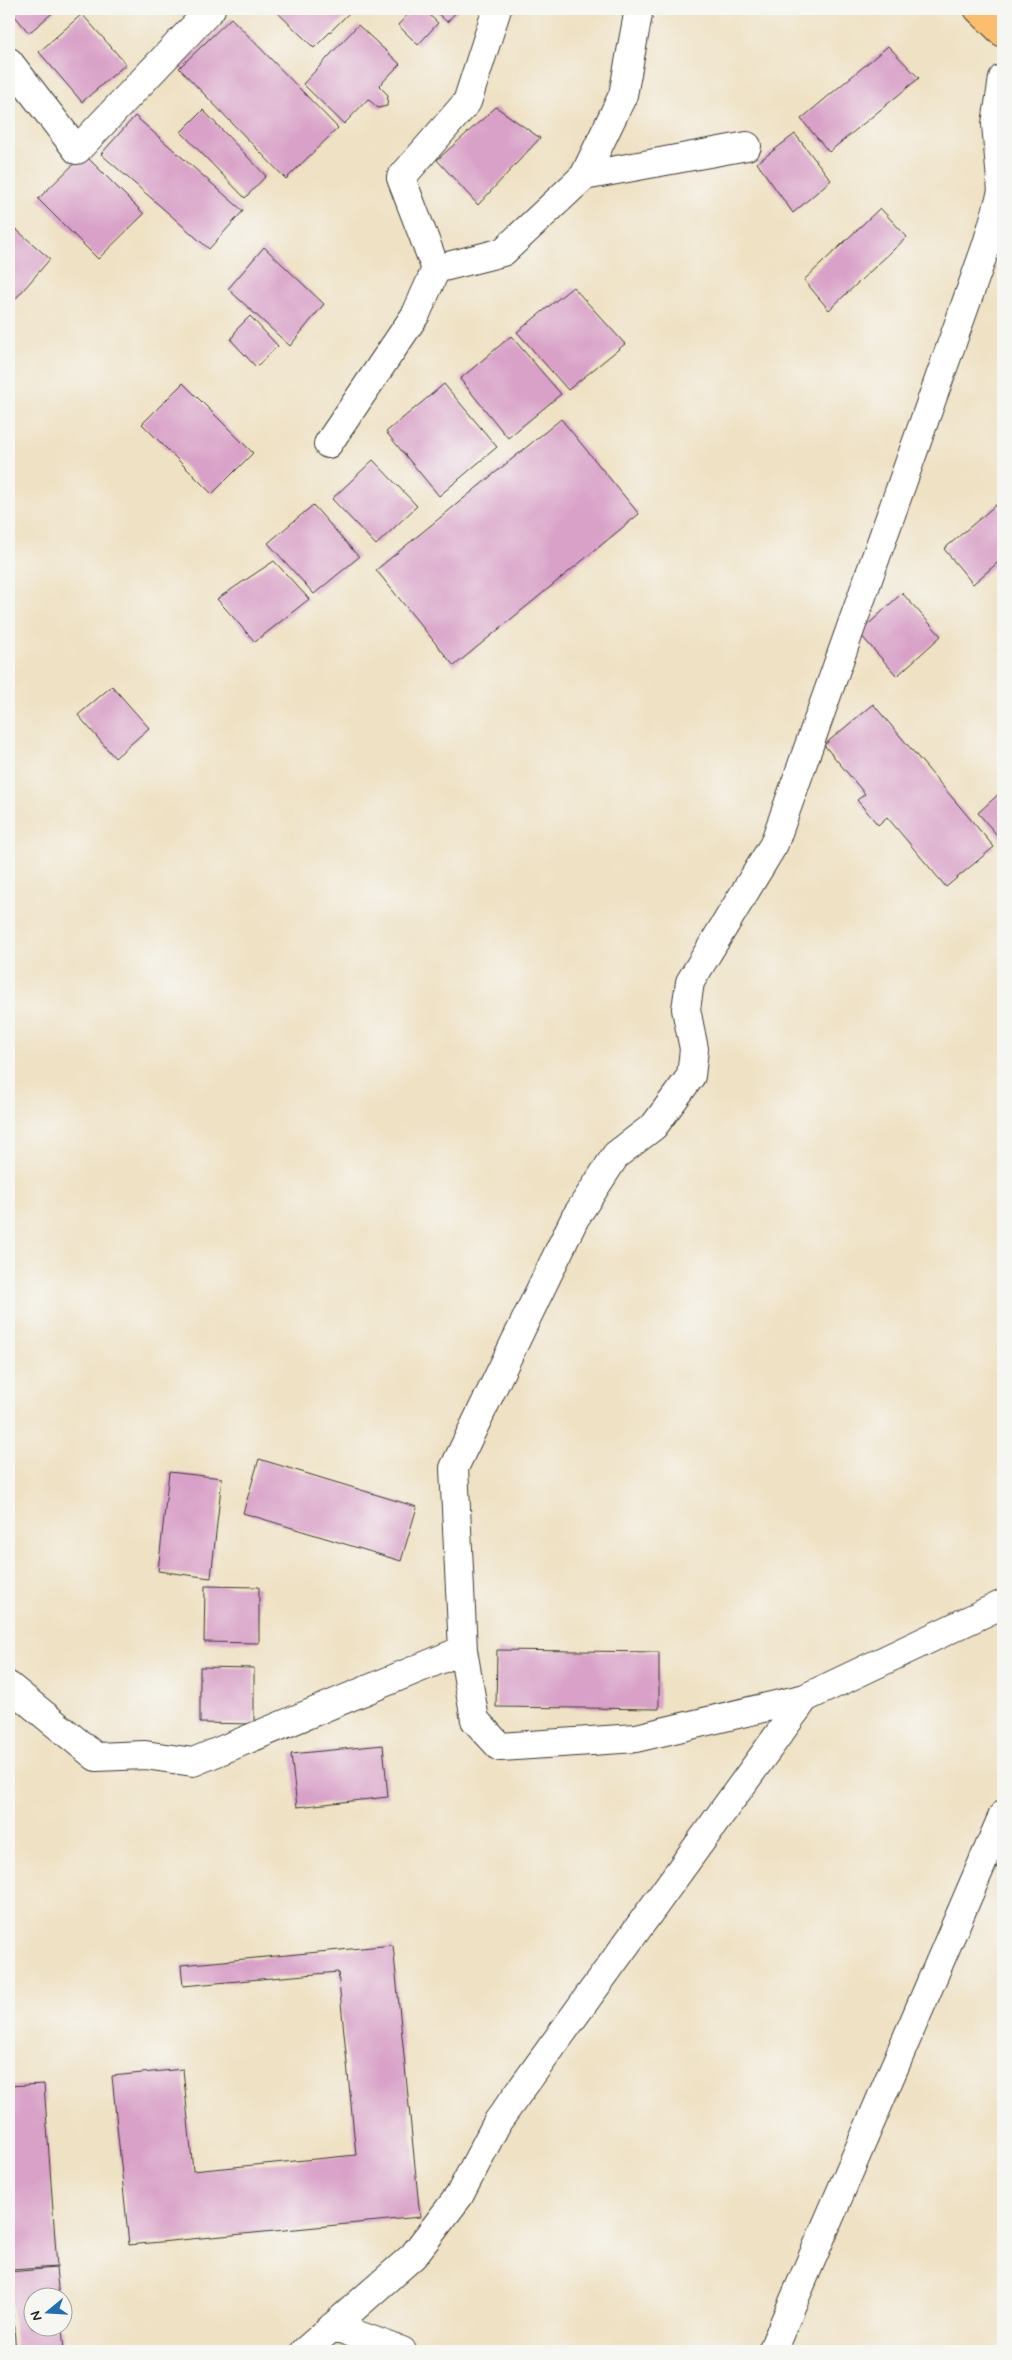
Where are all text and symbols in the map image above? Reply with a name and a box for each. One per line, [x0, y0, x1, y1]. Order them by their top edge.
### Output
north arrow [22, 2288, 72, 2338]
text: N [27, 2308, 47, 2323]

